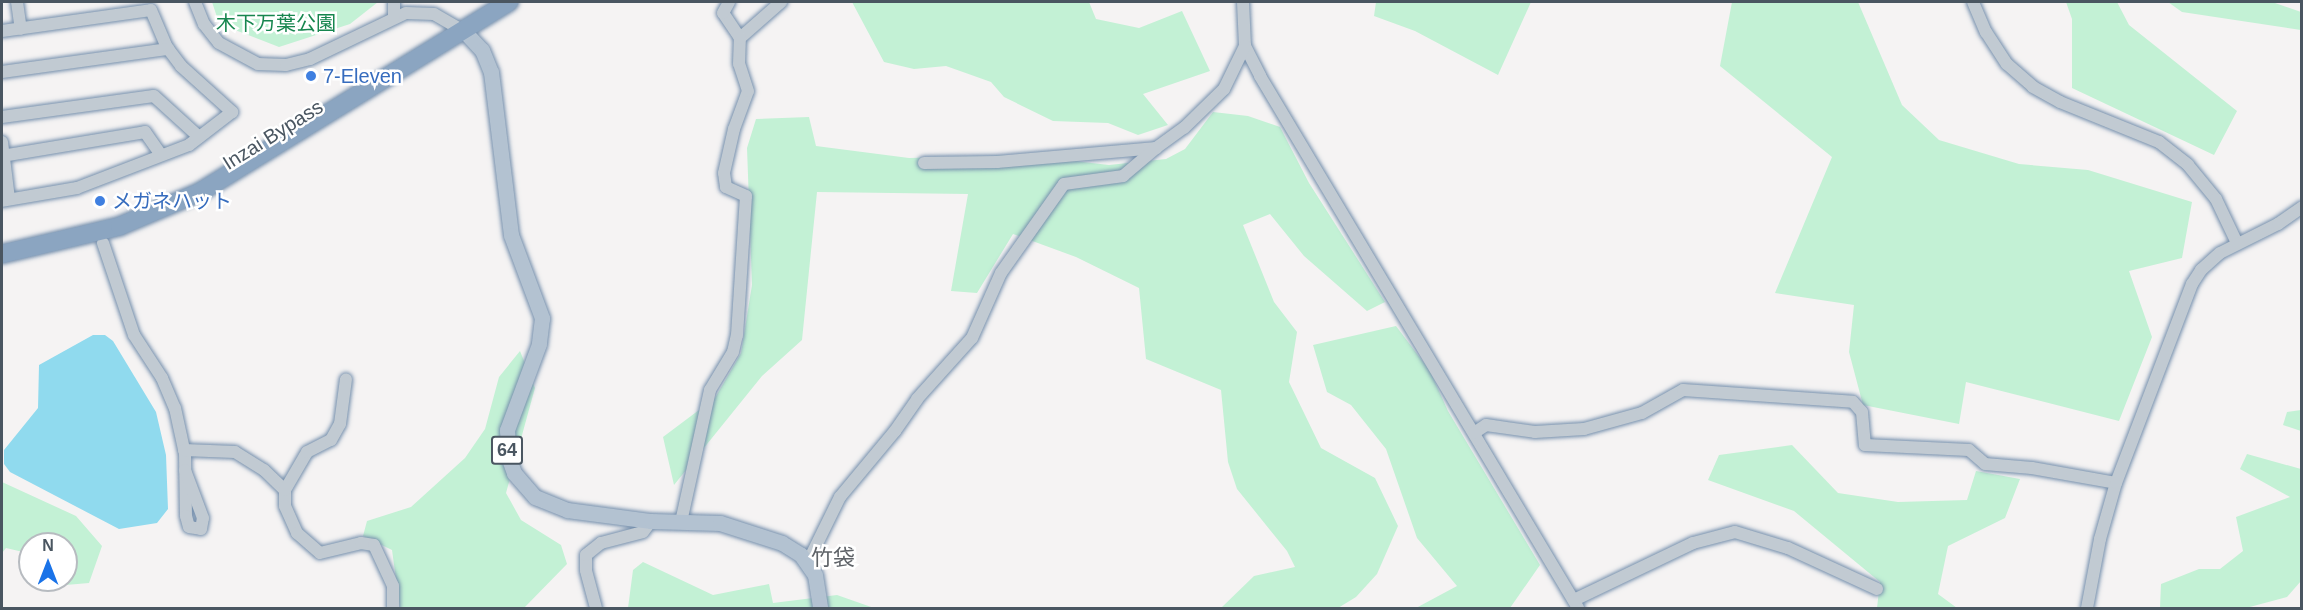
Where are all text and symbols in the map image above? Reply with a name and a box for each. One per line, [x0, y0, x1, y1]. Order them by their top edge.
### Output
park label: 木下万葉公園 [216, 11, 336, 35]
place label: 7-Eleven [323, 64, 402, 88]
marker: 7-Eleven [304, 69, 318, 83]
street label: Inzai Bypass [219, 95, 327, 175]
place label: メガネハット [112, 189, 232, 213]
marker: メガネハット [93, 194, 107, 208]
road number: 64 [490, 435, 524, 465]
north arrow [18, 532, 78, 592]
text: N [42, 537, 54, 554]
district label: 竹袋 [811, 545, 855, 571]

